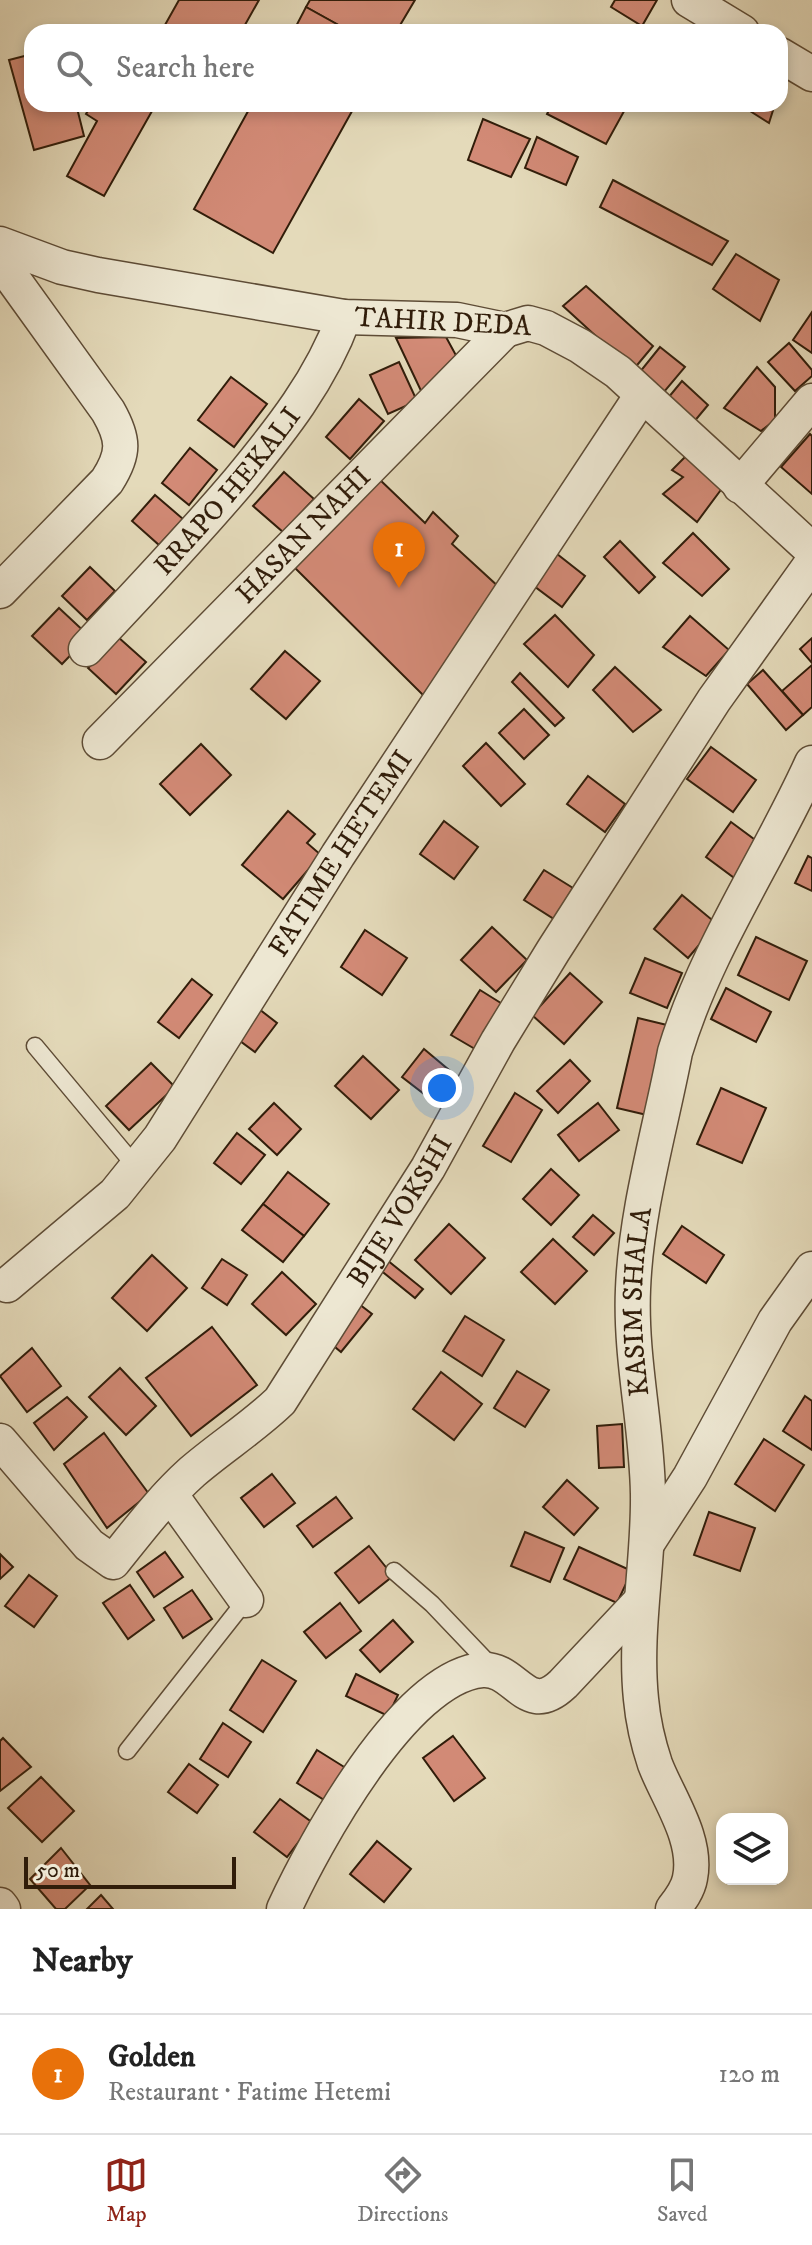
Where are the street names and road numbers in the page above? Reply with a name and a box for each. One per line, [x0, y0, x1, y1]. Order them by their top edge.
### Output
street label: TAHIR DEDA [354, 300, 533, 344]
street label: RRAPO HEKALI [146, 400, 308, 583]
street label: HASAN NAHI [228, 459, 378, 611]
street label: FATIME HETEMI [261, 743, 420, 963]
street label: BIJE VOKSHI [340, 1129, 460, 1293]
street label: KASIM SHALA [615, 1203, 660, 1398]

